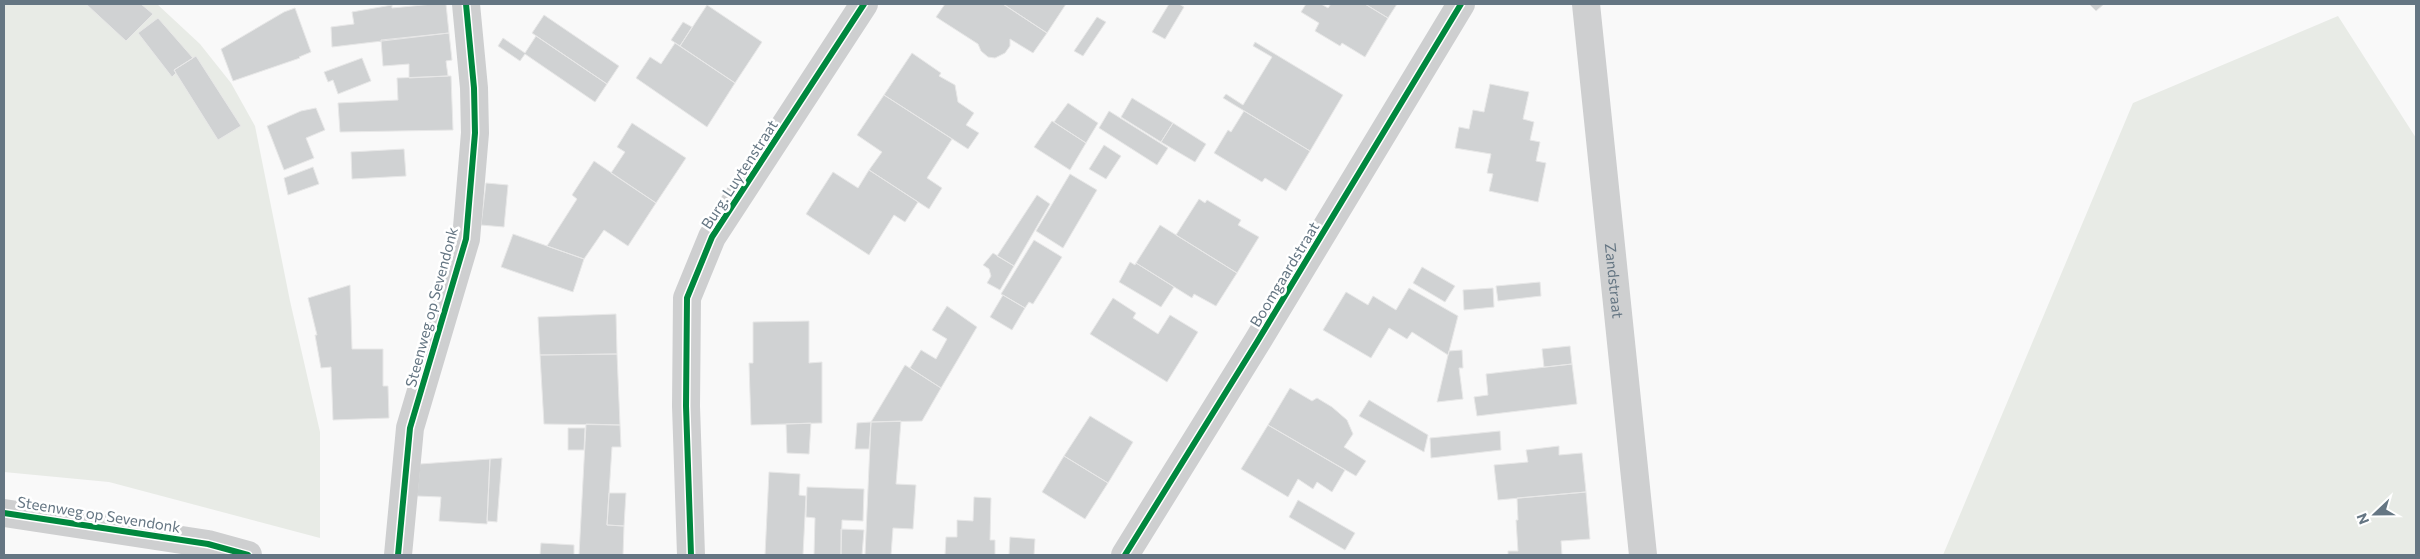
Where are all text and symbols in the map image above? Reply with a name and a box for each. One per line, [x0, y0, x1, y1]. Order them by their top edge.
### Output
street label: Burg. Luytenstraat [697, 116, 781, 232]
street label: Boomgaardstraat [1246, 218, 1322, 330]
street label: Steenweg op Sevendonk [401, 225, 461, 389]
street label: Zandstraat [1602, 242, 1627, 319]
north arrow [2350, 489, 2400, 539]
street label: Steenweg op Sevendonk [16, 492, 182, 536]
text: N [2353, 511, 2372, 527]

